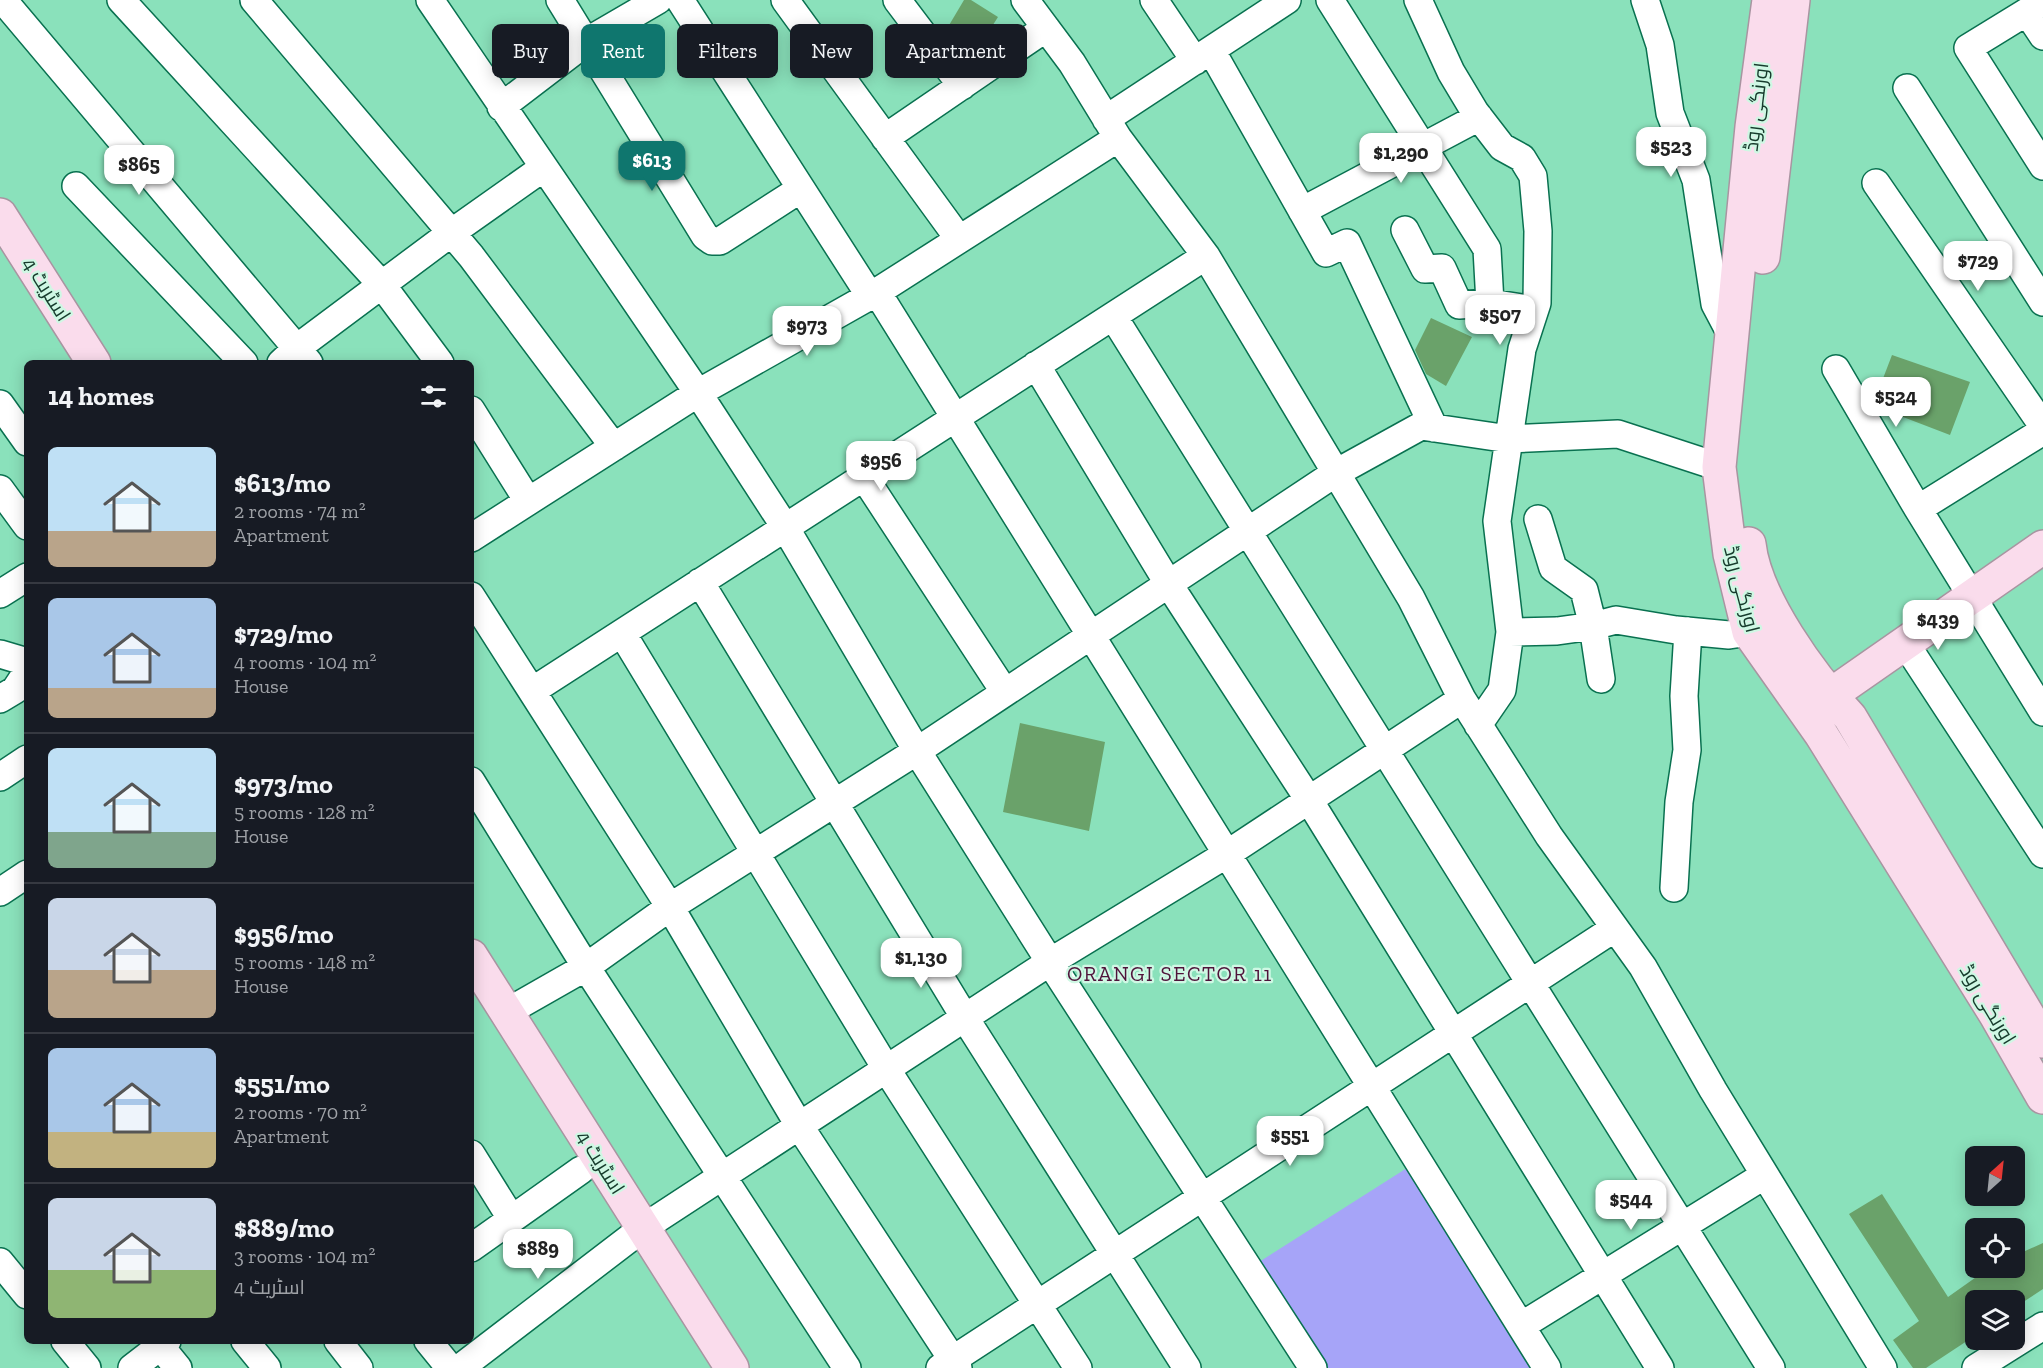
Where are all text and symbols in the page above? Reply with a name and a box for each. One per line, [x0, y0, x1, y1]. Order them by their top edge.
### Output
chip: Buy [492, 24, 569, 78]
chip: Rent [581, 24, 665, 78]
chip: Filters [677, 24, 778, 78]
chip: New [790, 24, 873, 78]
chip: Apartment [885, 24, 1027, 78]
street label: اورنگی روڈ [1739, 61, 1774, 153]
pin: $523 [1635, 127, 1707, 178]
pin: $1,290 [1352, 133, 1450, 184]
text: $523 [1650, 134, 1692, 158]
text: $1,290 [1373, 140, 1429, 164]
pin: $613 [616, 141, 688, 192]
pin: $865 [103, 145, 175, 196]
text: $613 [632, 148, 672, 172]
text: $865 [118, 152, 160, 176]
pin: $729 [1942, 241, 2014, 292]
text: $729 [1957, 248, 1999, 272]
street label: اسٹریٹ 4 [18, 253, 76, 325]
pin: $507 [1464, 295, 1536, 346]
text: $507 [1479, 302, 1521, 326]
pin: $973 [771, 306, 843, 357]
text: $973 [786, 313, 828, 337]
pin: $524 [1860, 377, 1932, 428]
text: 14 homes [48, 380, 154, 412]
icon: filters [417, 380, 450, 413]
text: $524 [1875, 384, 1917, 408]
pin: $956 [845, 441, 917, 492]
text: $956 [860, 448, 902, 472]
text: $613/mo [234, 467, 331, 499]
icon: home [96, 471, 168, 543]
text: 2 rooms · 74 m² [234, 499, 366, 523]
text: Apartment [234, 523, 329, 547]
street label: اورنگی روڈ [1718, 543, 1765, 635]
pin: $439 [1902, 600, 1974, 651]
text: $439 [1917, 607, 1959, 631]
text: $729/mo [234, 618, 333, 650]
icon: home [96, 622, 168, 694]
text: 4 rooms · 104 m² [234, 650, 376, 674]
text: House [234, 674, 288, 698]
text: $973/mo [234, 768, 333, 800]
icon: home [96, 772, 168, 844]
text: 5 rooms · 128 m² [234, 800, 375, 824]
text: House [234, 824, 288, 848]
text: $956/mo [234, 918, 334, 950]
icon: home [96, 922, 168, 994]
pin: $1,130 [872, 938, 970, 989]
text: $1,130 [895, 945, 947, 969]
text: 5 rooms · 148 m² [234, 950, 375, 974]
street label: اورنگی روڈ [1954, 960, 2021, 1049]
district label: ORANGI SECTOR 11 [1067, 961, 1273, 986]
text: House [234, 974, 288, 998]
text: $551/mo [234, 1068, 330, 1100]
icon: home [96, 1072, 168, 1144]
text: 2 rooms · 70 m² [234, 1100, 367, 1124]
pin: $551 [1254, 1116, 1326, 1167]
text: $551 [1271, 1123, 1309, 1147]
text: Apartment [234, 1124, 329, 1148]
street label: اسٹریٹ 4 [572, 1126, 630, 1198]
north arrow [1965, 1146, 2025, 1206]
map controls [1965, 1146, 2025, 1350]
pin: $544 [1595, 1180, 1667, 1231]
text: $544 [1609, 1187, 1653, 1211]
text: $889/mo [234, 1212, 334, 1244]
button: locate [1965, 1218, 2025, 1278]
icon: home [96, 1222, 168, 1294]
pin: $889 [502, 1229, 574, 1280]
text: $889 [517, 1236, 559, 1260]
text: 3 rooms · 104 m² [234, 1244, 375, 1268]
text: اسٹریٹ 4 [234, 1275, 305, 1299]
button: layers [1965, 1290, 2025, 1350]

